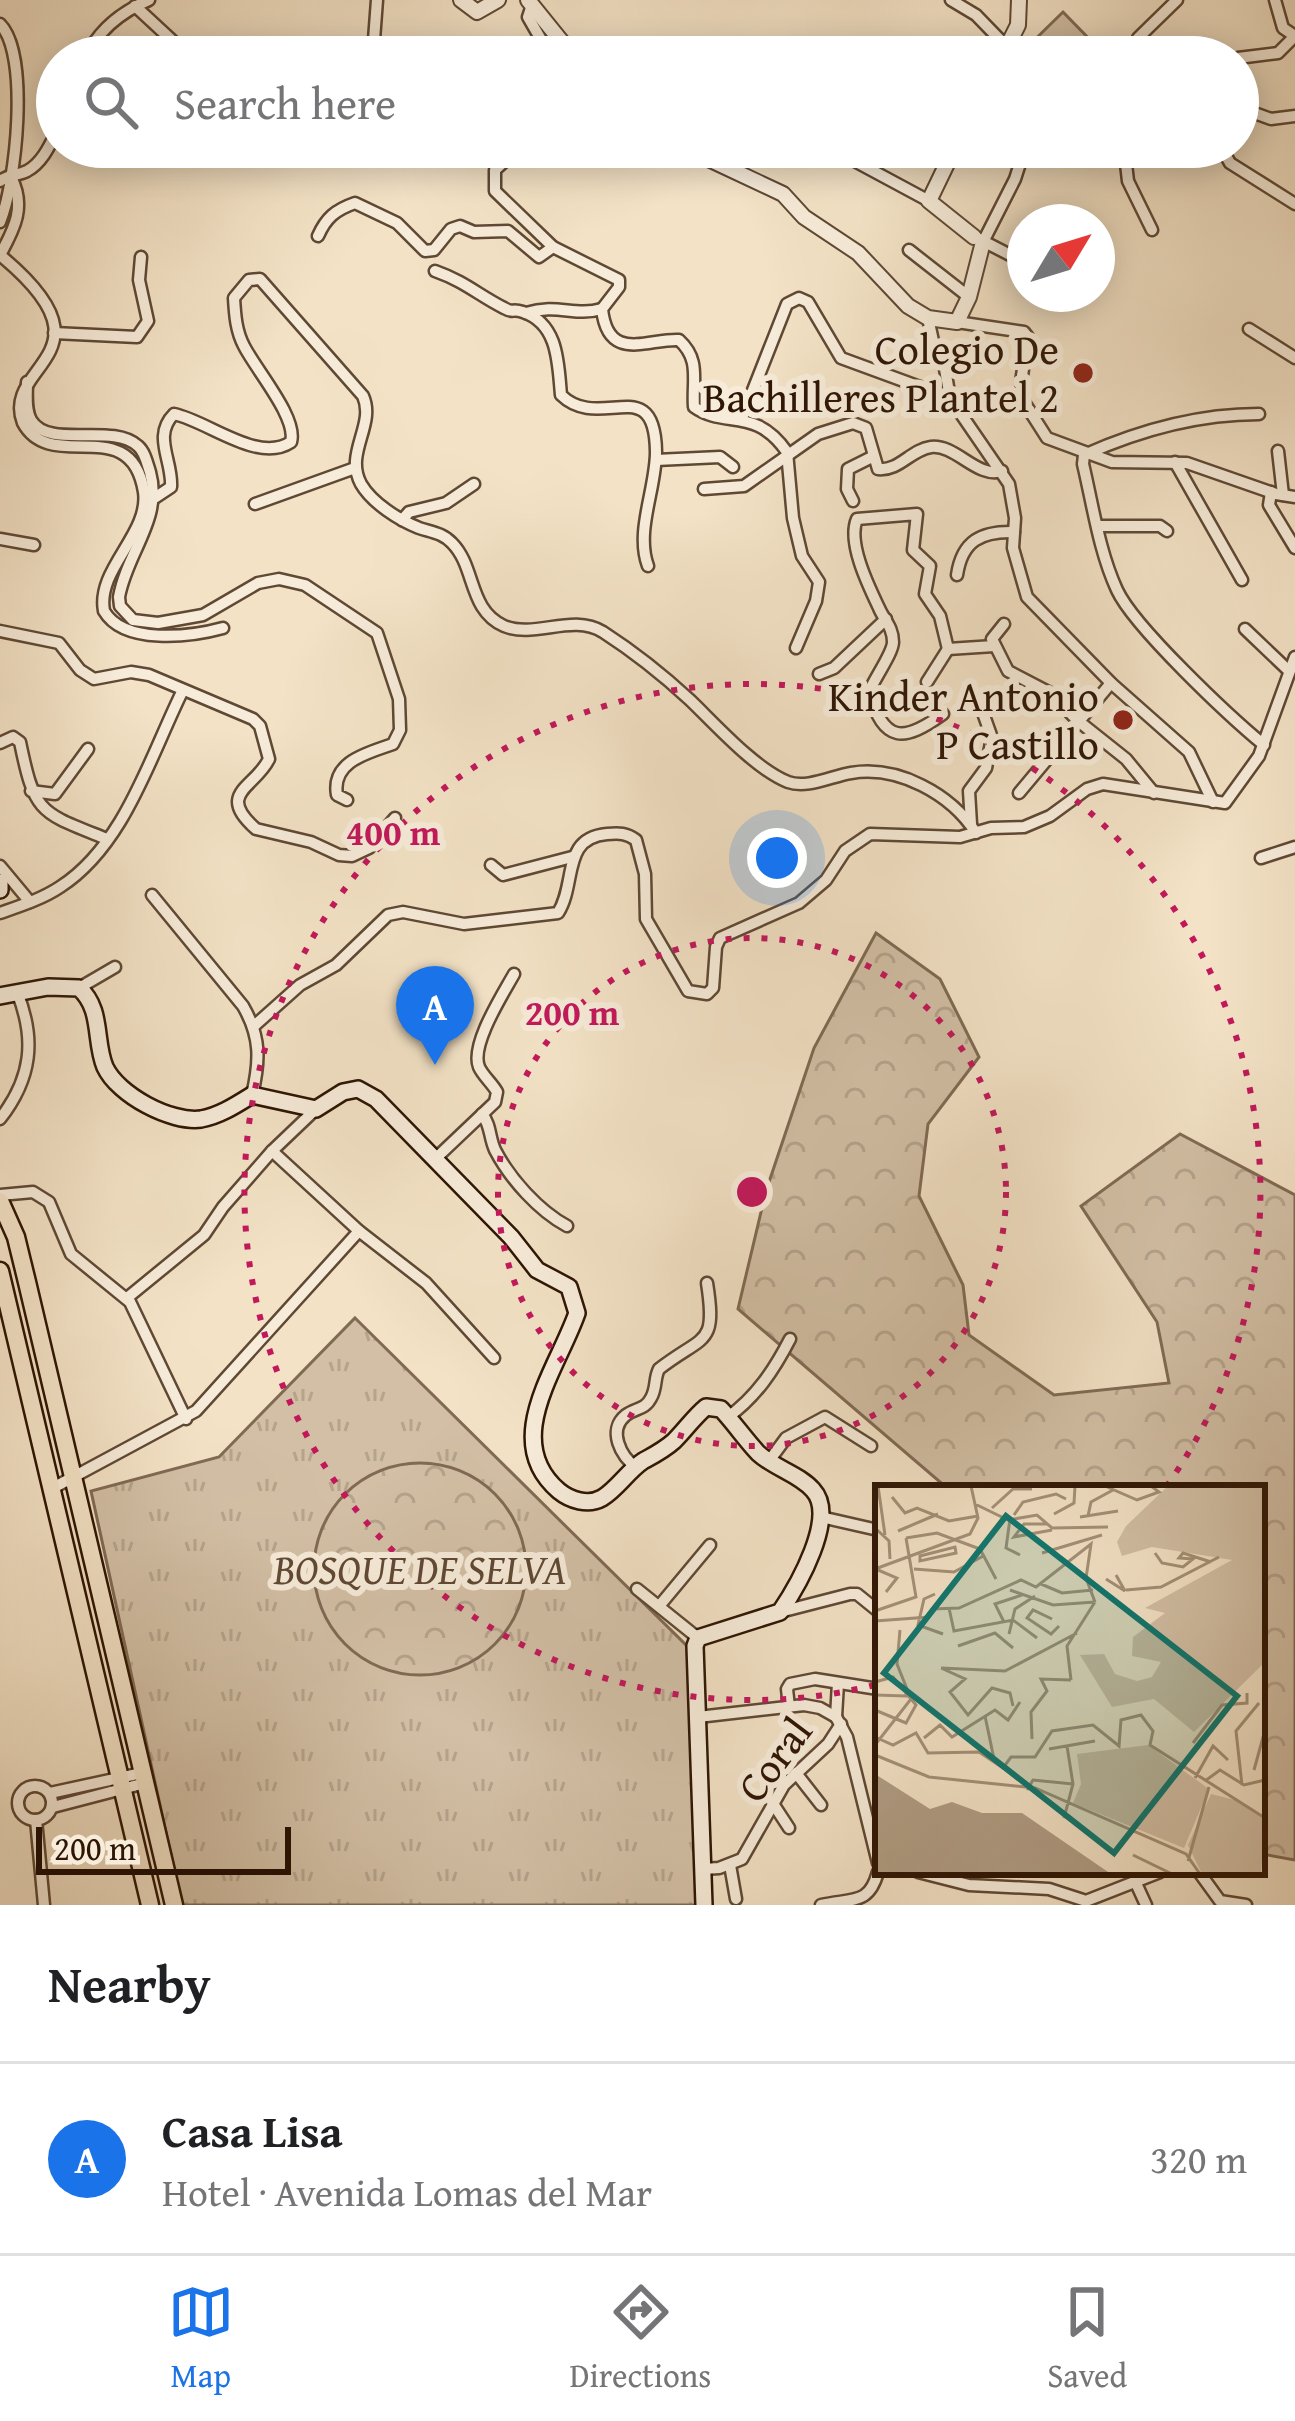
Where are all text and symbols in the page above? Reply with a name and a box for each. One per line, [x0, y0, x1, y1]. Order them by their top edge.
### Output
search box [36, 36, 1259, 168]
icon: search [78, 69, 144, 135]
text: Search here [174, 70, 396, 135]
north arrow [1007, 204, 1115, 312]
place label: Colegio De Bachilleres Plantel 2 [703, 318, 1059, 427]
marker: Colegio De Bachilleres Plantel 2 [1070, 360, 1096, 386]
place label: Kinder Antonio P Castillo [828, 665, 1099, 774]
marker: Kinder Antonio P Castillo [1110, 707, 1136, 733]
text: 400 m [346, 805, 441, 858]
your location [747, 828, 807, 888]
pin: A [396, 966, 474, 1065]
text: 200 m [525, 985, 620, 1038]
centre of rings [731, 1171, 773, 1213]
inset map [875, 1485, 1265, 1875]
park label: BOSQUE DE SELVA [272, 1538, 567, 1599]
street label: Coral [721, 1703, 826, 1814]
scale bar [36, 1821, 291, 1874]
text: 200 m [54, 1824, 136, 1872]
text: Nearby [48, 1946, 211, 2021]
text: Casa Lisa [162, 2098, 343, 2163]
text: A [75, 2130, 99, 2187]
text: 320 m [1150, 2130, 1247, 2187]
text: Hotel · Avenida Lomas del Mar [162, 2163, 652, 2220]
tab: Map [168, 2279, 234, 2399]
tab: Directions [570, 2279, 711, 2399]
tab: Saved [1047, 2279, 1127, 2399]

